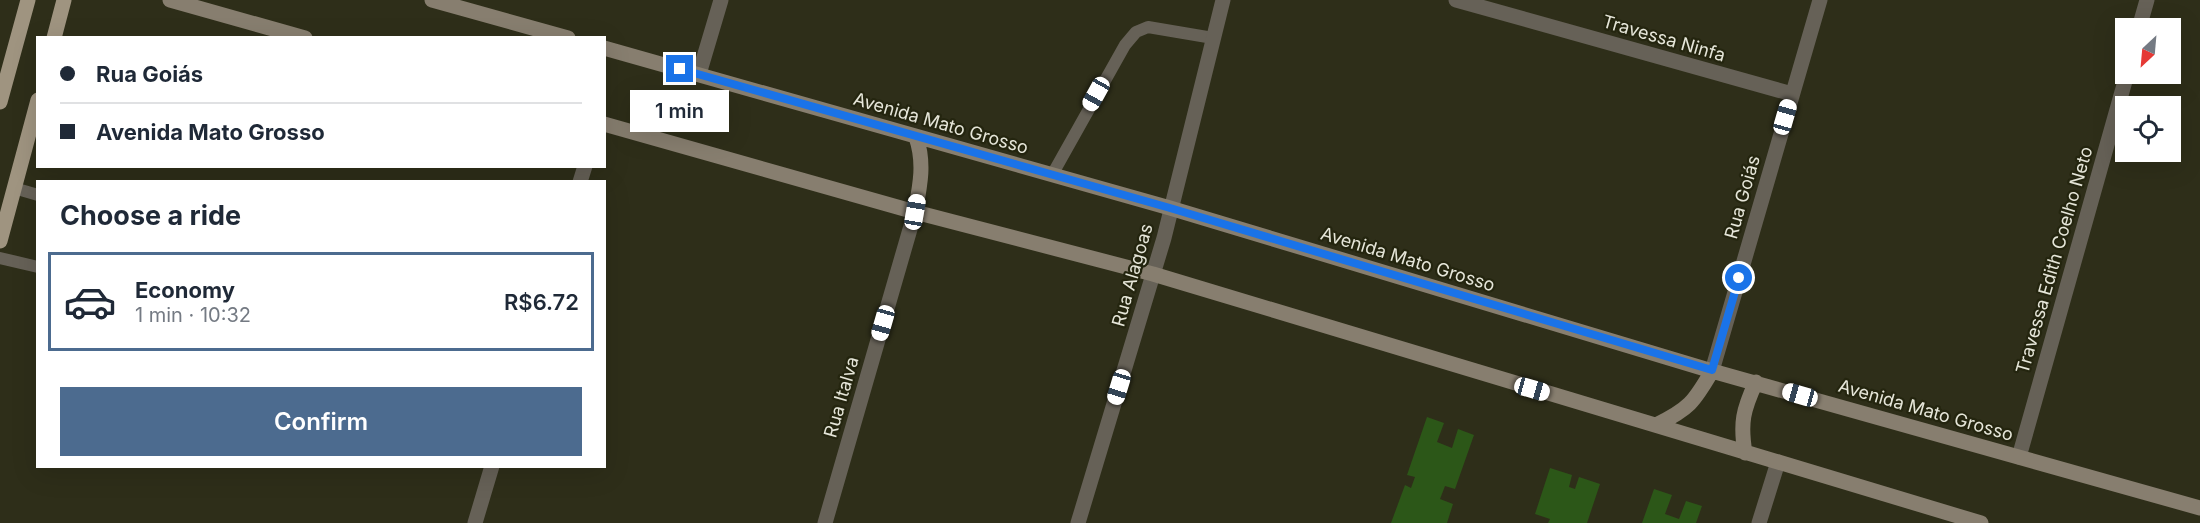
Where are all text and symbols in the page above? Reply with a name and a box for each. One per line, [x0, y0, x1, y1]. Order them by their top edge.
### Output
street label: Travessa Ninfa [1600, 10, 1728, 66]
north arrow [2115, 18, 2181, 84]
map controls [2115, 18, 2181, 162]
route end [666, 55, 693, 82]
text: Rua Goiás [96, 61, 203, 87]
car [1079, 74, 1113, 114]
street label: Avenida Mato Grosso [851, 88, 1031, 158]
callout: 1 min [630, 90, 730, 132]
button: locate [2115, 96, 2181, 162]
car [1771, 97, 1799, 137]
text: 1 min [655, 99, 704, 123]
text: Avenida Mato Grosso [96, 119, 325, 145]
street label: Travessa Edith Coelho Neto [2011, 144, 2097, 376]
street label: Rua Goiás [1720, 153, 1764, 241]
car [903, 193, 927, 231]
text: Choose a ride [60, 199, 241, 232]
street label: Rua Alagoas [1107, 221, 1157, 329]
street label: Avenida Mato Grosso [1318, 222, 1498, 296]
route start [1725, 264, 1752, 291]
icon: car [63, 275, 117, 329]
text: Economy [135, 277, 235, 303]
text: R$6.72 [504, 289, 579, 315]
text: 1 min · 10:32 [135, 303, 251, 327]
car [869, 303, 897, 343]
street label: Rua Italva [819, 354, 863, 440]
car [1105, 367, 1133, 407]
car [1512, 375, 1552, 403]
street label: Avenida Mato Grosso [1836, 375, 2016, 445]
car [1780, 381, 1820, 409]
button: Confirm [60, 387, 582, 456]

